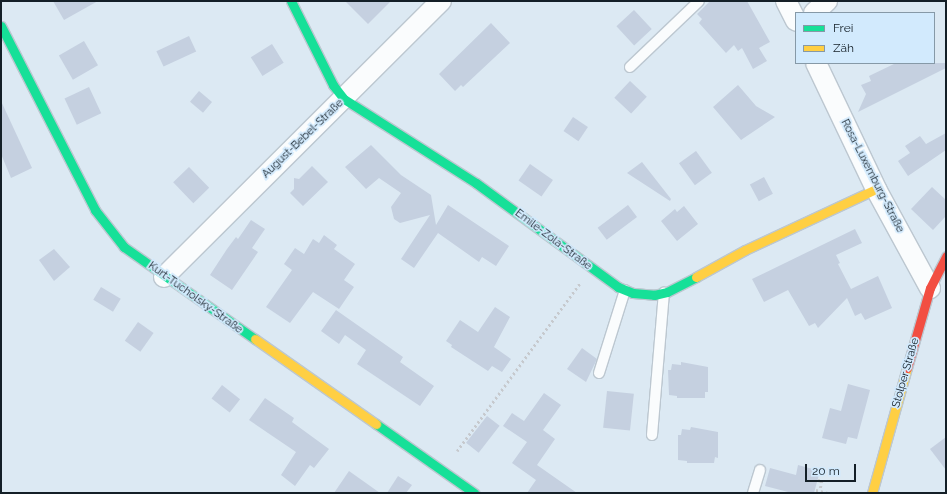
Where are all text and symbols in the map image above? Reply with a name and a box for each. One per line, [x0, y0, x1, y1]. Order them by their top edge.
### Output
legend [795, 12, 935, 64]
text: Frei [833, 21, 853, 35]
text: Zäh [833, 41, 854, 55]
street label: August-Bebel-Straße [260, 97, 346, 181]
street label: Rosa-Luxemburg-Straße [838, 117, 906, 235]
street label: Emile-Zola-Straße [512, 207, 594, 273]
street label: Kurt-Tucholsky-Straße [145, 259, 245, 337]
street label: Stolper Straße [890, 336, 922, 410]
scale bar [807, 456, 858, 482]
text: 20 m [812, 464, 840, 478]

